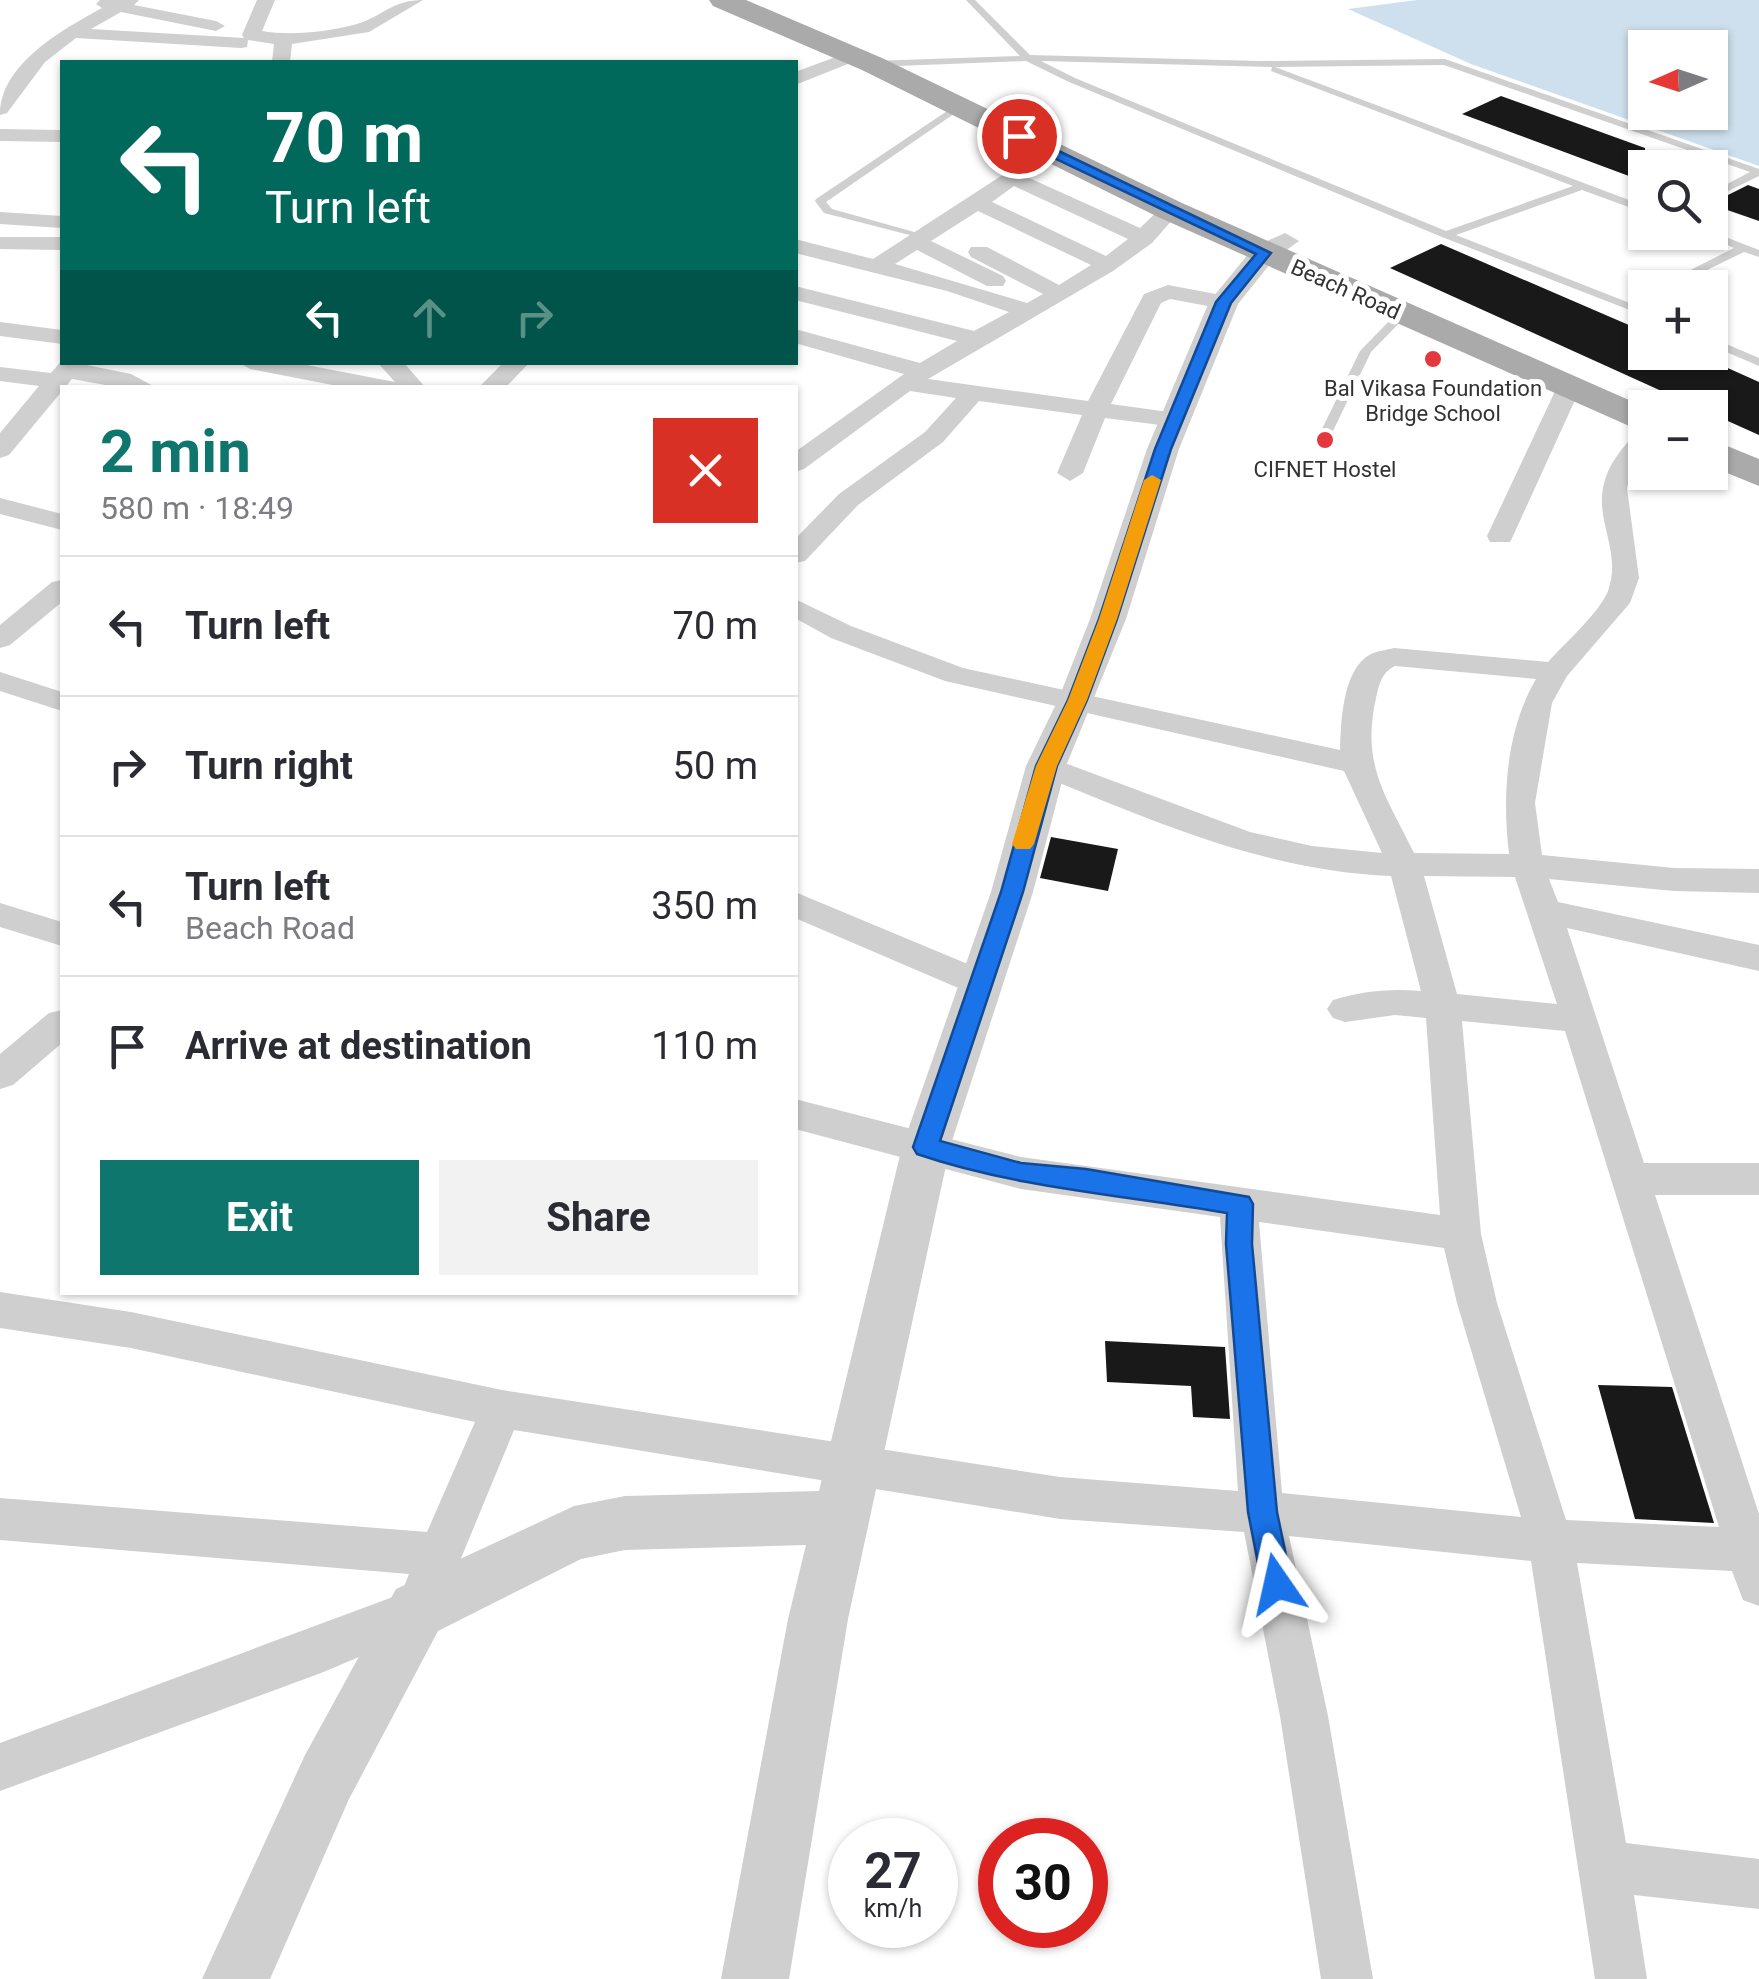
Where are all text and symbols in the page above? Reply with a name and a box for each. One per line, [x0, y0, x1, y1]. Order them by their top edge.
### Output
north arrow [1628, 30, 1728, 130]
map controls [1628, 30, 1728, 490]
pin [977, 94, 1062, 179]
text: 70 m [265, 97, 423, 179]
icon: left [100, 100, 230, 230]
icon: arrive [992, 109, 1047, 164]
button: search [1628, 150, 1728, 250]
text: Turn left [265, 181, 431, 234]
street label: Beach Road [1287, 254, 1404, 325]
button: + [1628, 270, 1728, 370]
icon: left [297, 290, 352, 345]
icon: ahead [402, 290, 457, 345]
icon: right [507, 290, 562, 345]
marker: Bal Vikasa Foundation Bridge School [1422, 348, 1444, 370]
place label: Bal Vikasa Foundation Bridge School [1324, 376, 1542, 426]
button: − [1628, 390, 1728, 490]
text: 2 min [100, 416, 251, 487]
button: close [653, 418, 758, 523]
marker: CIFNET Hostel [1314, 429, 1336, 451]
place label: CIFNET Hostel [1254, 457, 1396, 482]
text: 580 m · 18:49 [100, 489, 294, 527]
icon: left [100, 599, 155, 654]
text: Turn left [185, 604, 330, 648]
text: 70 m [673, 604, 758, 648]
icon: right [100, 739, 155, 794]
text: Turn right [185, 744, 353, 788]
text: 50 m [673, 744, 758, 788]
text: Turn left [185, 865, 330, 909]
icon: left [100, 879, 155, 934]
text: 350 m [651, 884, 758, 928]
text: Beach Road [185, 909, 355, 947]
icon: arrive [100, 1019, 155, 1074]
text: Arrive at destination [185, 1024, 532, 1068]
text: 110 m [651, 1024, 758, 1068]
button: Exit [100, 1160, 419, 1275]
button: Share [439, 1160, 758, 1275]
position arrow [1225, 1532, 1329, 1636]
speed limit sign: 30 [978, 1818, 1108, 1948]
text: 27 [864, 1842, 922, 1900]
text: km/h [864, 1894, 922, 1923]

